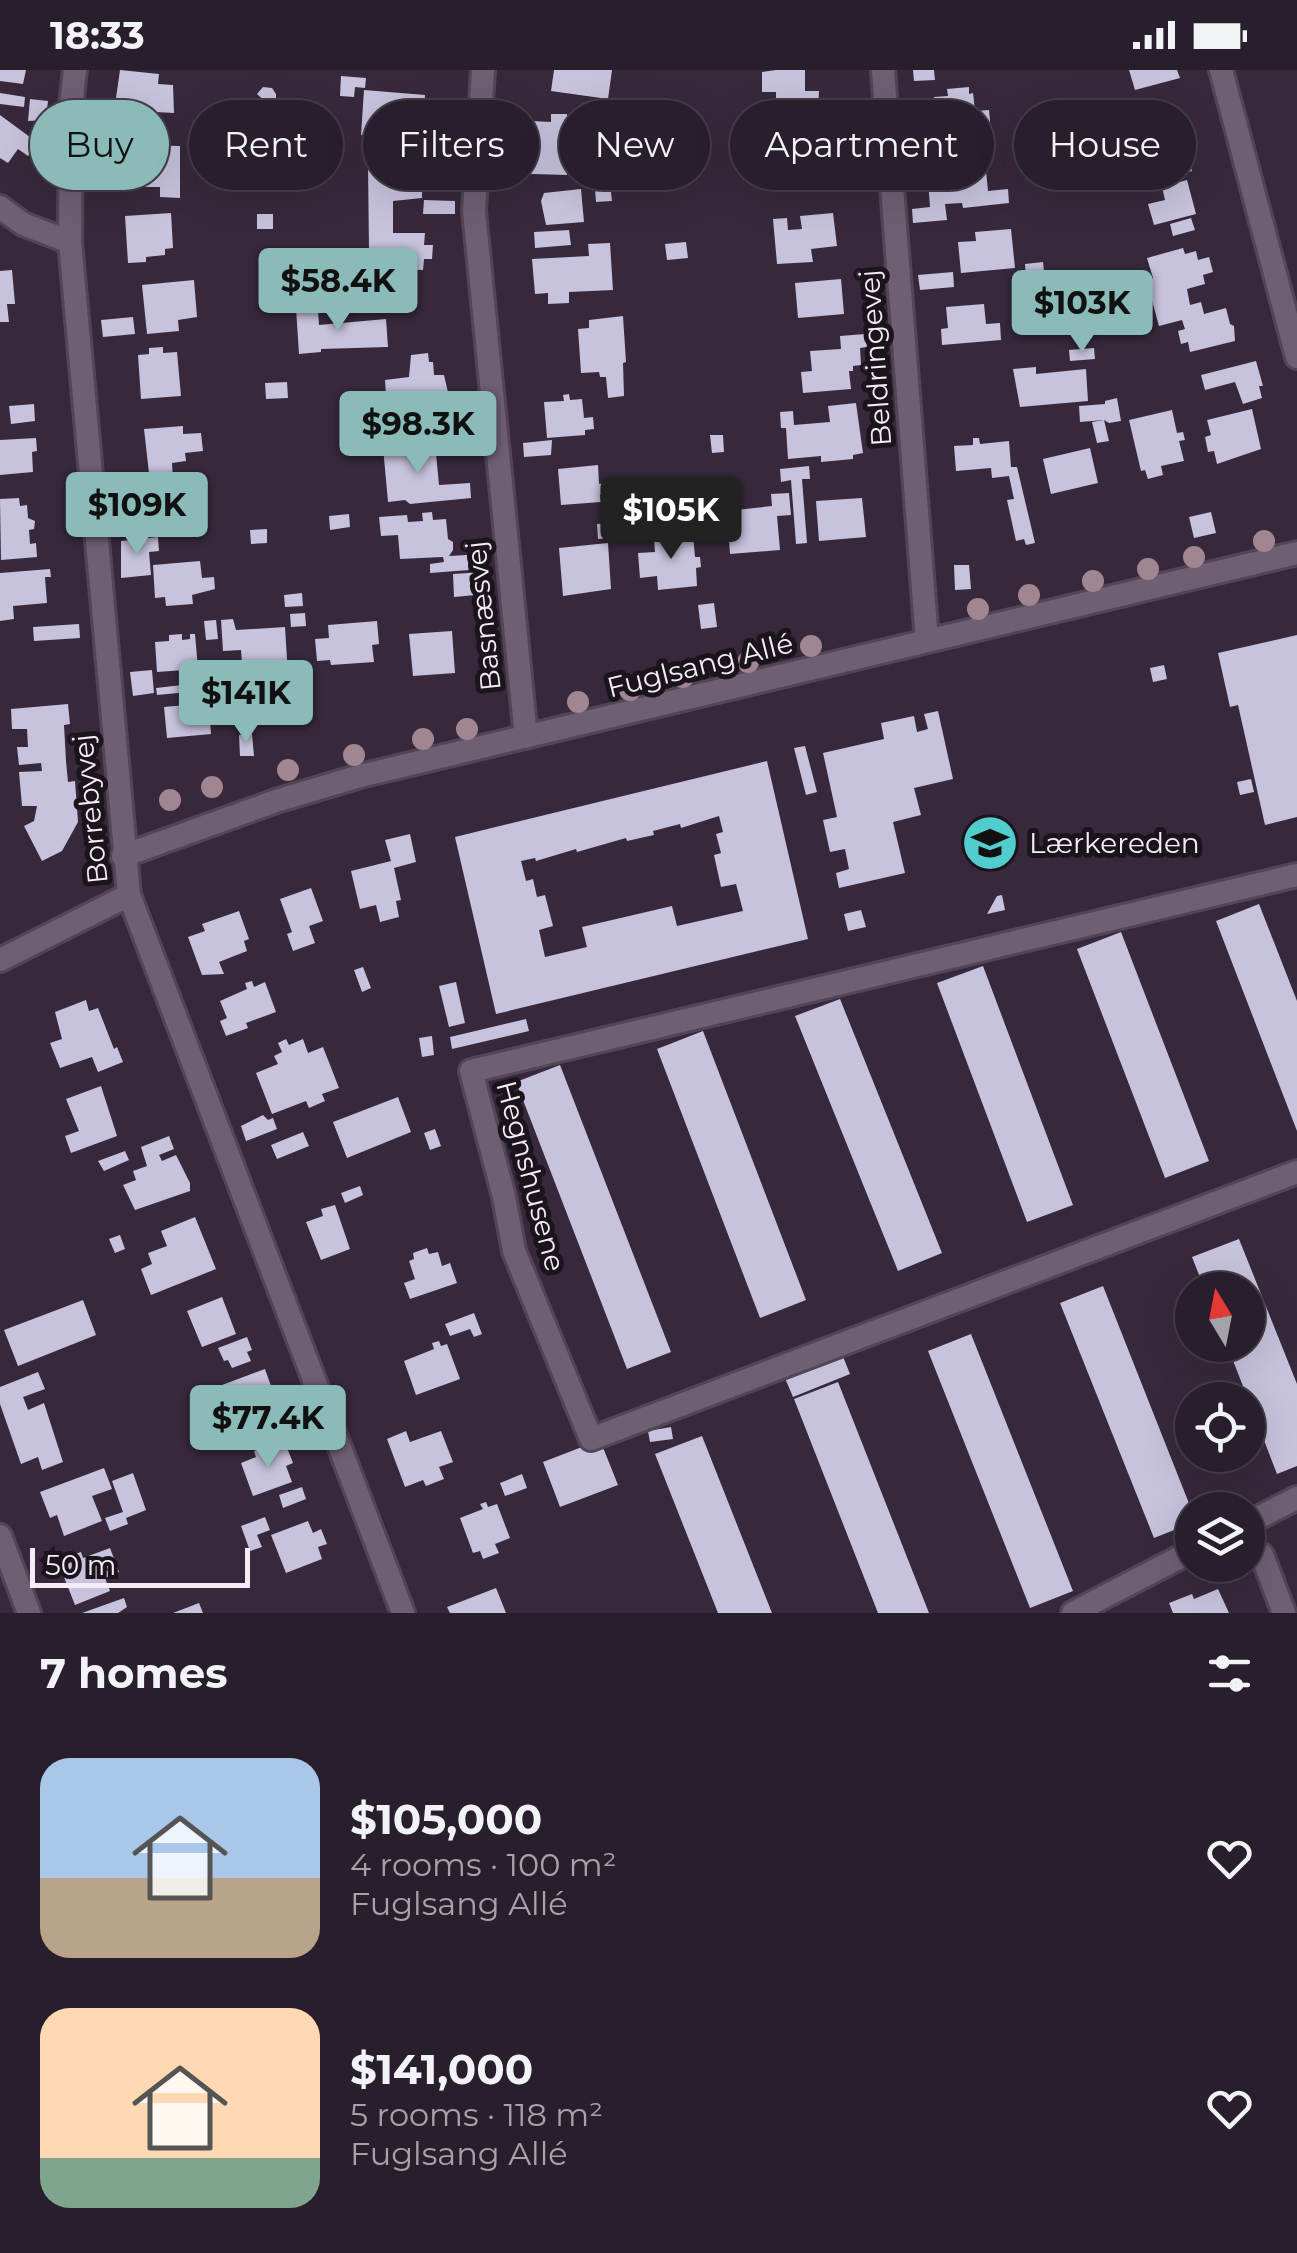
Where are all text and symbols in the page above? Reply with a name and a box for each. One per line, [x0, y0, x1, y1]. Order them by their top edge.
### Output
text: 18:33 [50, 12, 145, 59]
chip: Buy [30, 100, 169, 190]
chip: Rent [189, 100, 343, 190]
chip: Filters [363, 100, 539, 190]
chip: New [559, 100, 710, 190]
chip: Apartment [730, 100, 994, 190]
chip: House [1014, 100, 1196, 190]
pin: $58.4K [257, 248, 419, 333]
text: $58.4K [280, 261, 396, 300]
street label: Beldringevej [852, 269, 898, 447]
pin: $103K [1012, 270, 1152, 355]
text: $103K [1034, 283, 1130, 322]
pin: $98.3K [337, 391, 499, 476]
text: $98.3K [361, 404, 475, 443]
pin: $109K [67, 472, 207, 557]
pin: $105K [601, 477, 741, 562]
text: $109K [88, 485, 186, 524]
text: $105K [622, 490, 720, 529]
street label: Basnæsvej [458, 539, 508, 693]
street label: Fuglsang Allé [603, 625, 797, 705]
pin: $141K [176, 660, 316, 745]
text: $141K [201, 673, 291, 712]
street label: Borrebyvej [65, 733, 115, 885]
school or university icon: Lærkereden [960, 813, 1020, 873]
place label: Lærkereden [1029, 826, 1200, 860]
street label: Hegnshusene [489, 1077, 573, 1275]
north arrow [1175, 1272, 1265, 1362]
map controls [1175, 1272, 1265, 1582]
button: locate [1175, 1382, 1265, 1472]
pin: $77.4K [187, 1385, 349, 1470]
text: $77.4K [212, 1398, 324, 1437]
button: layers [1175, 1492, 1265, 1582]
scale bar [30, 1543, 250, 1588]
text: 50 m [45, 1548, 116, 1582]
icon: filters [1202, 1646, 1257, 1701]
text: 7 homes [40, 1647, 228, 1699]
text: $105,000 [350, 1793, 542, 1845]
icon: home [120, 1798, 240, 1918]
icon: heart [1202, 1831, 1257, 1886]
text: 4 rooms · 100 m² [350, 1845, 617, 1884]
text: Fuglsang Allé [350, 1884, 568, 1923]
text: $141,000 [350, 2043, 533, 2095]
icon: home [120, 2048, 240, 2168]
icon: heart [1202, 2081, 1257, 2136]
text: 5 rooms · 118 m² [350, 2095, 603, 2134]
text: Fuglsang Allé [350, 2134, 568, 2173]

